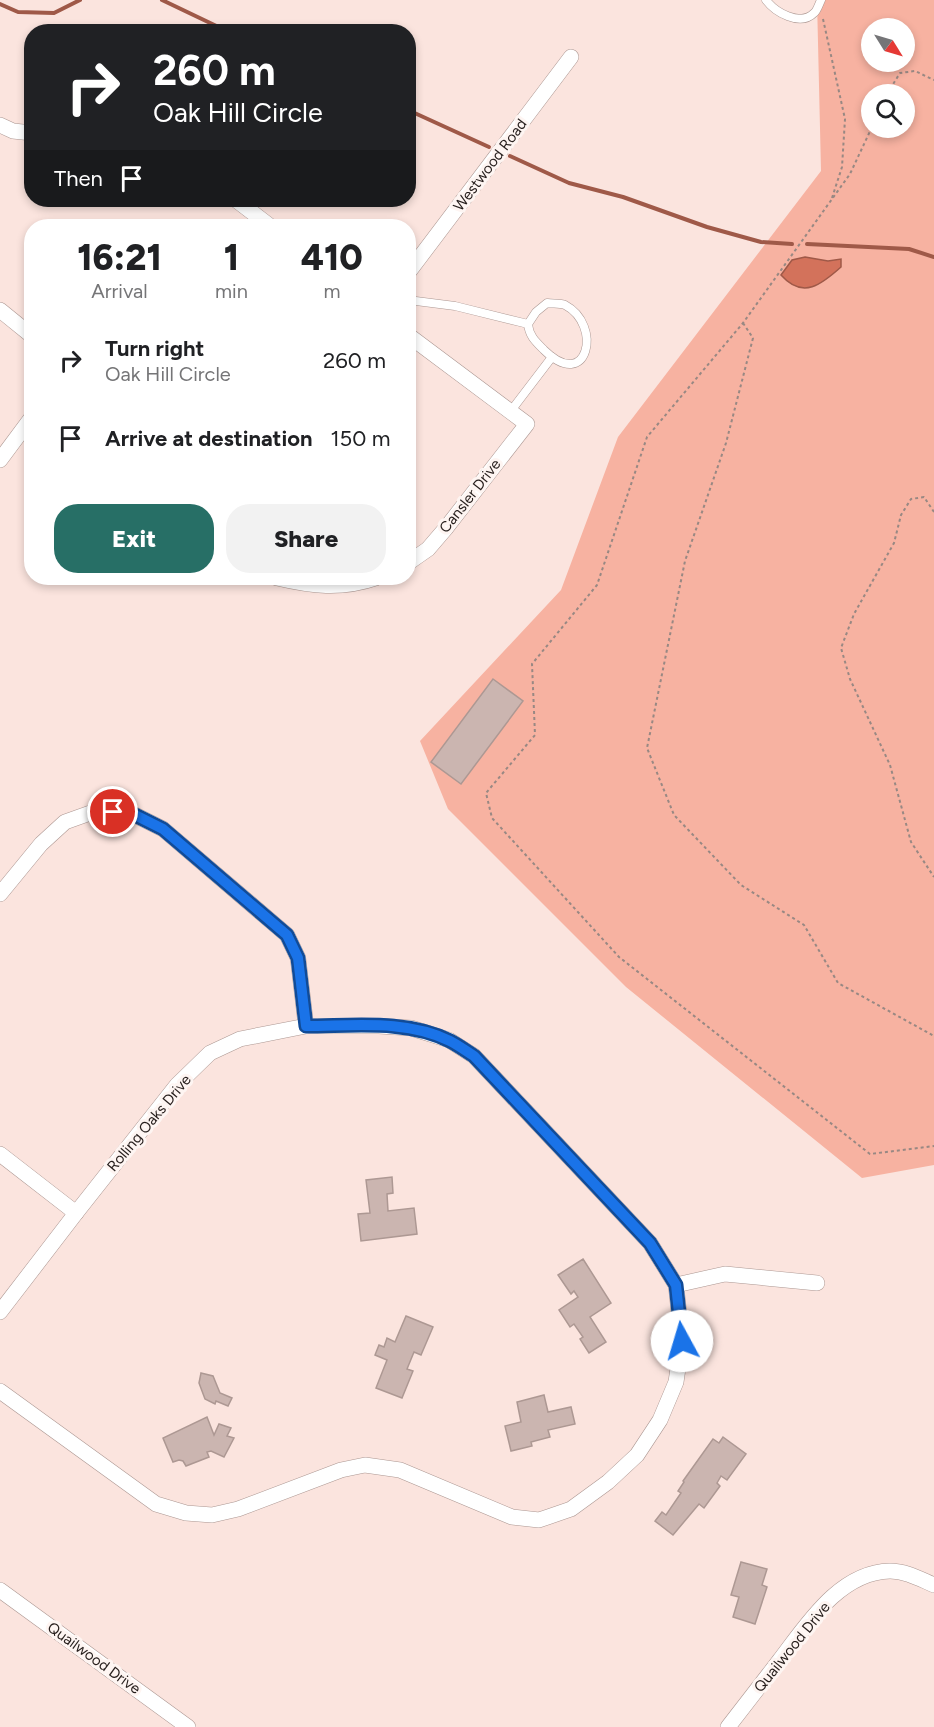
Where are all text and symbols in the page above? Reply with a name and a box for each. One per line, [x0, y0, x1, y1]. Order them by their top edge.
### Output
north arrow [861, 18, 915, 72]
map controls [861, 18, 915, 138]
text: 260 m [153, 45, 276, 96]
icon: right [54, 48, 132, 126]
button: search [861, 84, 915, 138]
text: Oak Hill Circle [153, 96, 323, 129]
street label: Westwood Road [450, 115, 530, 215]
icon: arrive [115, 162, 148, 195]
text: Then [54, 165, 103, 192]
text: 16:21 [77, 236, 162, 279]
text: 1 [224, 236, 239, 279]
text: 410 [301, 236, 363, 279]
text: Arrival [91, 279, 148, 303]
text: min [215, 279, 248, 303]
text: m [323, 279, 340, 303]
text: Turn right [105, 335, 204, 362]
icon: right [54, 344, 87, 377]
text: 260 m [323, 347, 386, 374]
text: Oak Hill Circle [105, 362, 231, 386]
icon: arrive [54, 422, 87, 455]
text: Arrive at destination [105, 425, 313, 452]
text: 150 m [331, 425, 391, 452]
street label: Cansler Drive [436, 455, 504, 537]
button: Exit [54, 504, 214, 573]
button: Share [226, 504, 386, 573]
pin [87, 786, 138, 837]
icon: arrive [96, 795, 129, 828]
street label: Rolling Oaks Drive [103, 1071, 195, 1175]
position arrow [650, 1309, 714, 1373]
street label: Quailwood Drive [750, 1598, 834, 1696]
street label: Quailwood Drive [44, 1618, 144, 1698]

